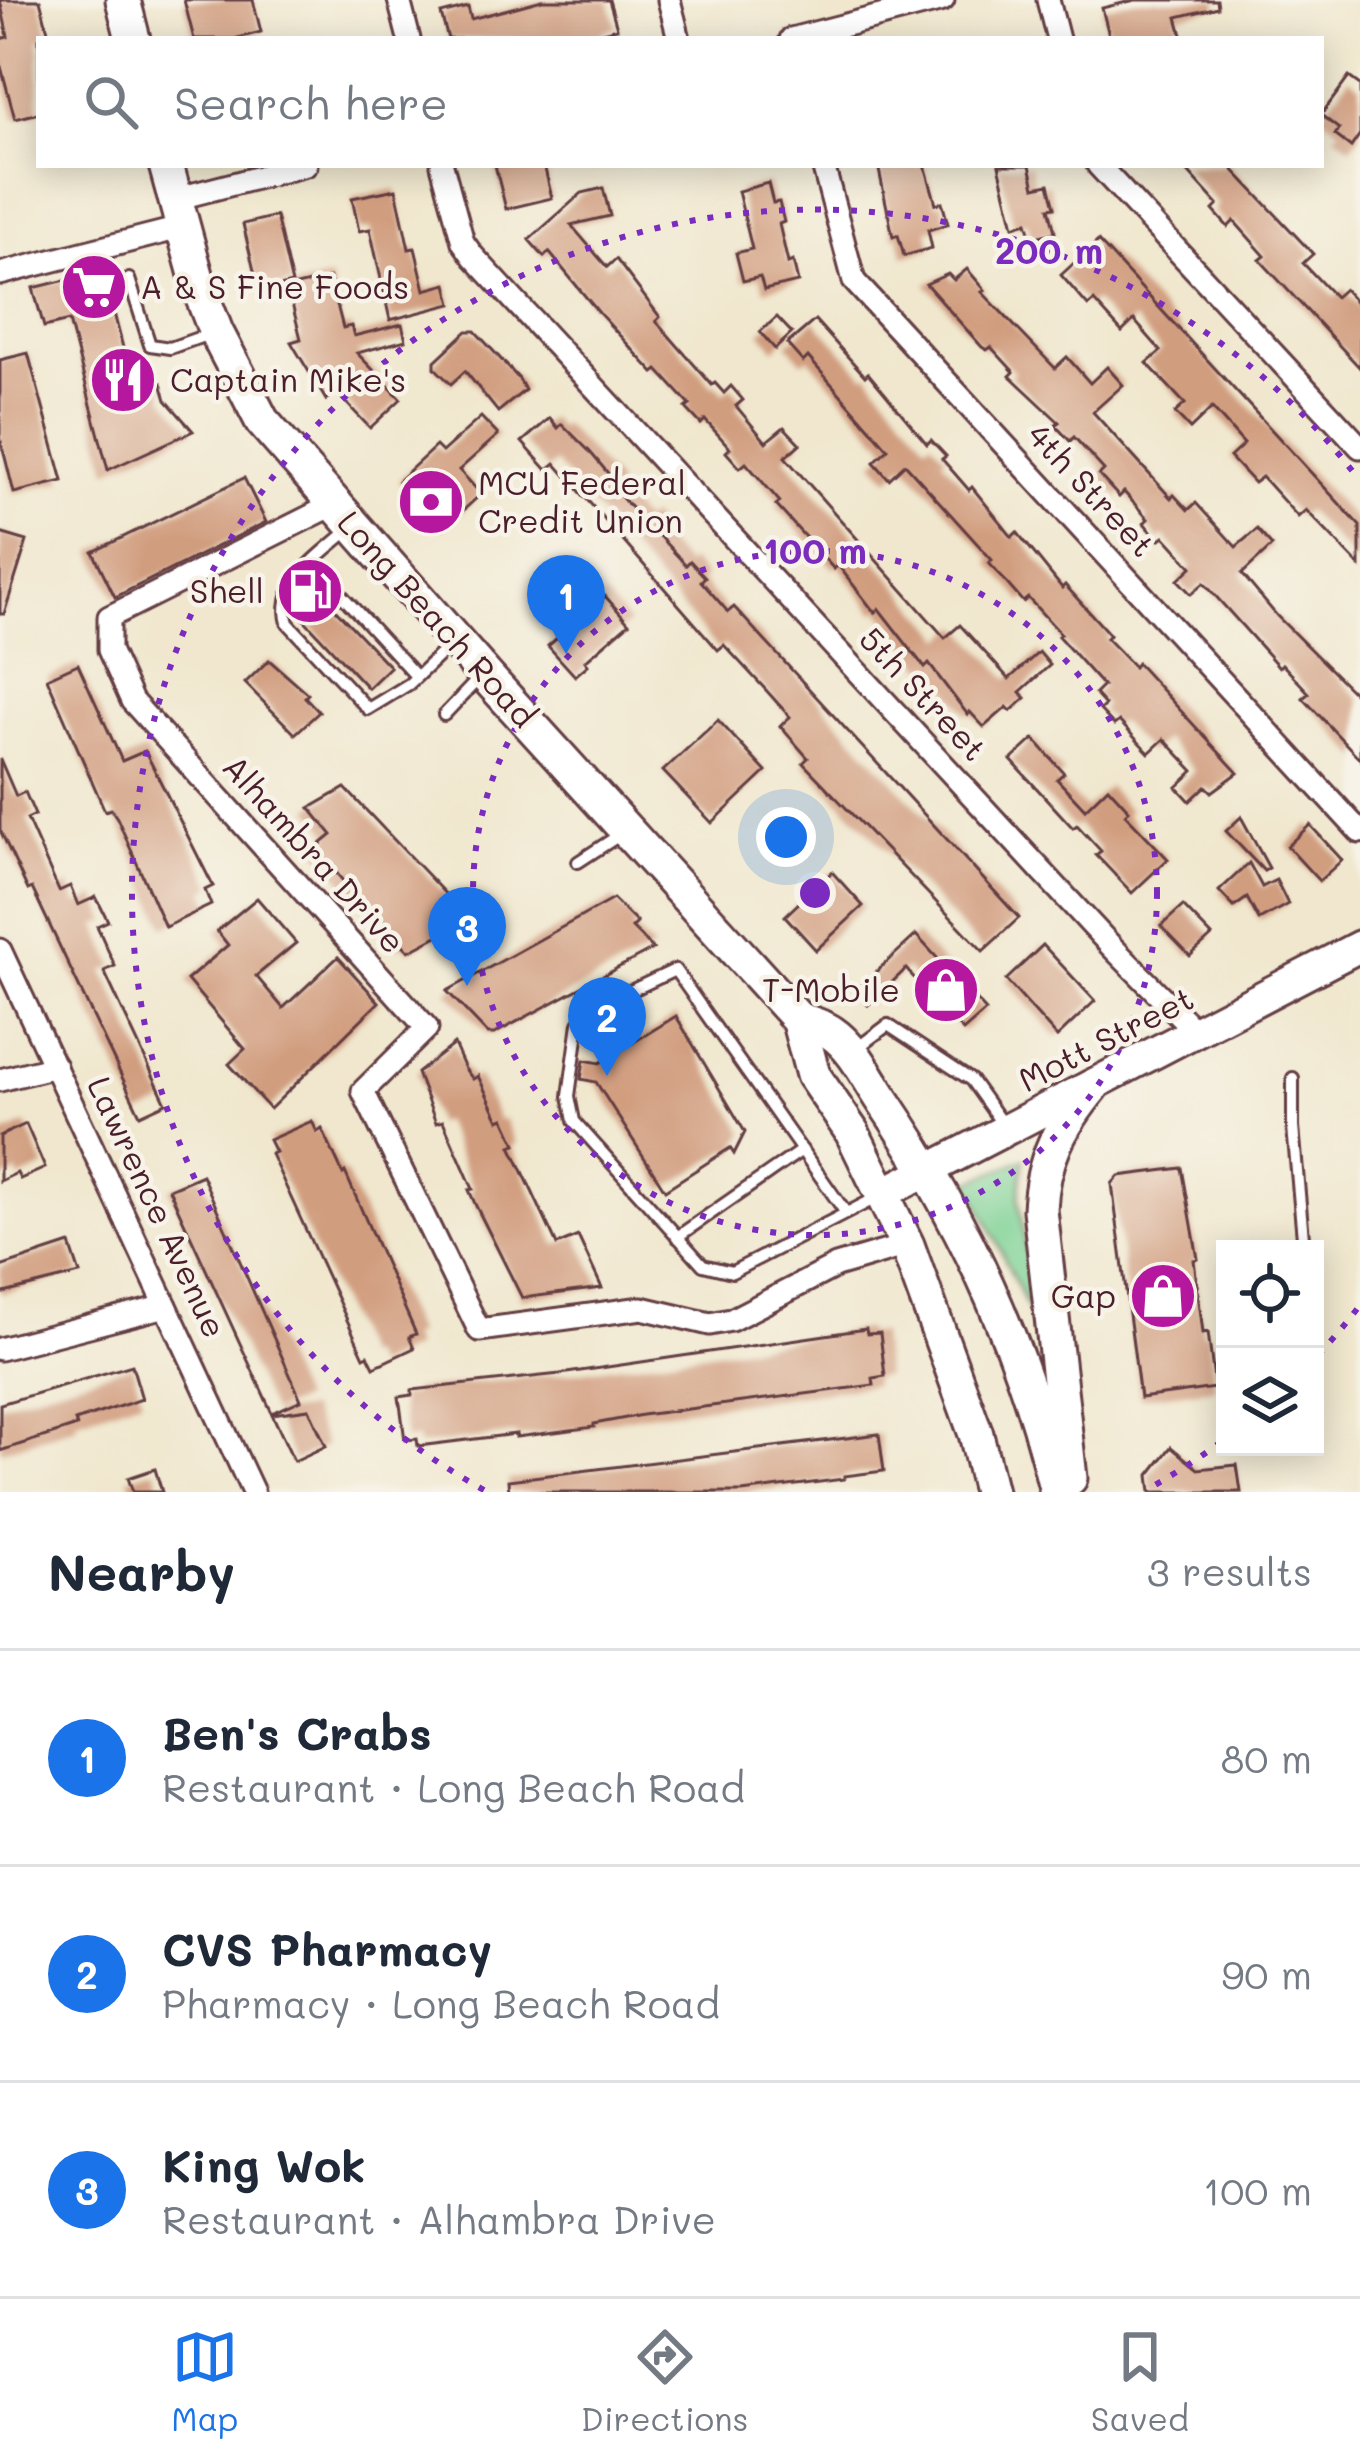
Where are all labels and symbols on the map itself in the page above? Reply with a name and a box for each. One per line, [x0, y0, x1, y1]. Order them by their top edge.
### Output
text: 200 m [995, 226, 1103, 273]
supermarket icon: A & S Fine Foods [59, 252, 129, 322]
place label: A & S Fine Foods [140, 264, 409, 307]
restaurant icon: Captain Mike's [88, 345, 158, 415]
place label: Captain Mike's [170, 357, 406, 400]
street label: 4th Street [1019, 413, 1165, 565]
place label: MCU Federal Credit Union [478, 460, 686, 541]
bank icon: MCU Federal Credit Union [396, 467, 466, 537]
street label: Long Beach Road [329, 501, 547, 735]
text: 100 m [763, 526, 867, 573]
pin: 1 [527, 555, 605, 654]
fuel station icon: Shell [275, 556, 345, 626]
place label: Shell [190, 568, 264, 611]
street label: 5th Street [851, 617, 997, 769]
street label: Alhambra Drive [215, 745, 416, 961]
your location [756, 807, 816, 867]
centre of rings [794, 872, 836, 914]
pin: 3 [428, 887, 506, 986]
shop icon: T-Mobile [911, 955, 981, 1025]
place label: T-Mobile [762, 967, 900, 1010]
street label: Mott Street [1011, 975, 1200, 1100]
pin: 2 [568, 977, 646, 1076]
street label: Lawrence Avenue [79, 1069, 238, 1344]
shop icon: Gap [1128, 1261, 1198, 1331]
place label: Gap [1051, 1273, 1116, 1316]

